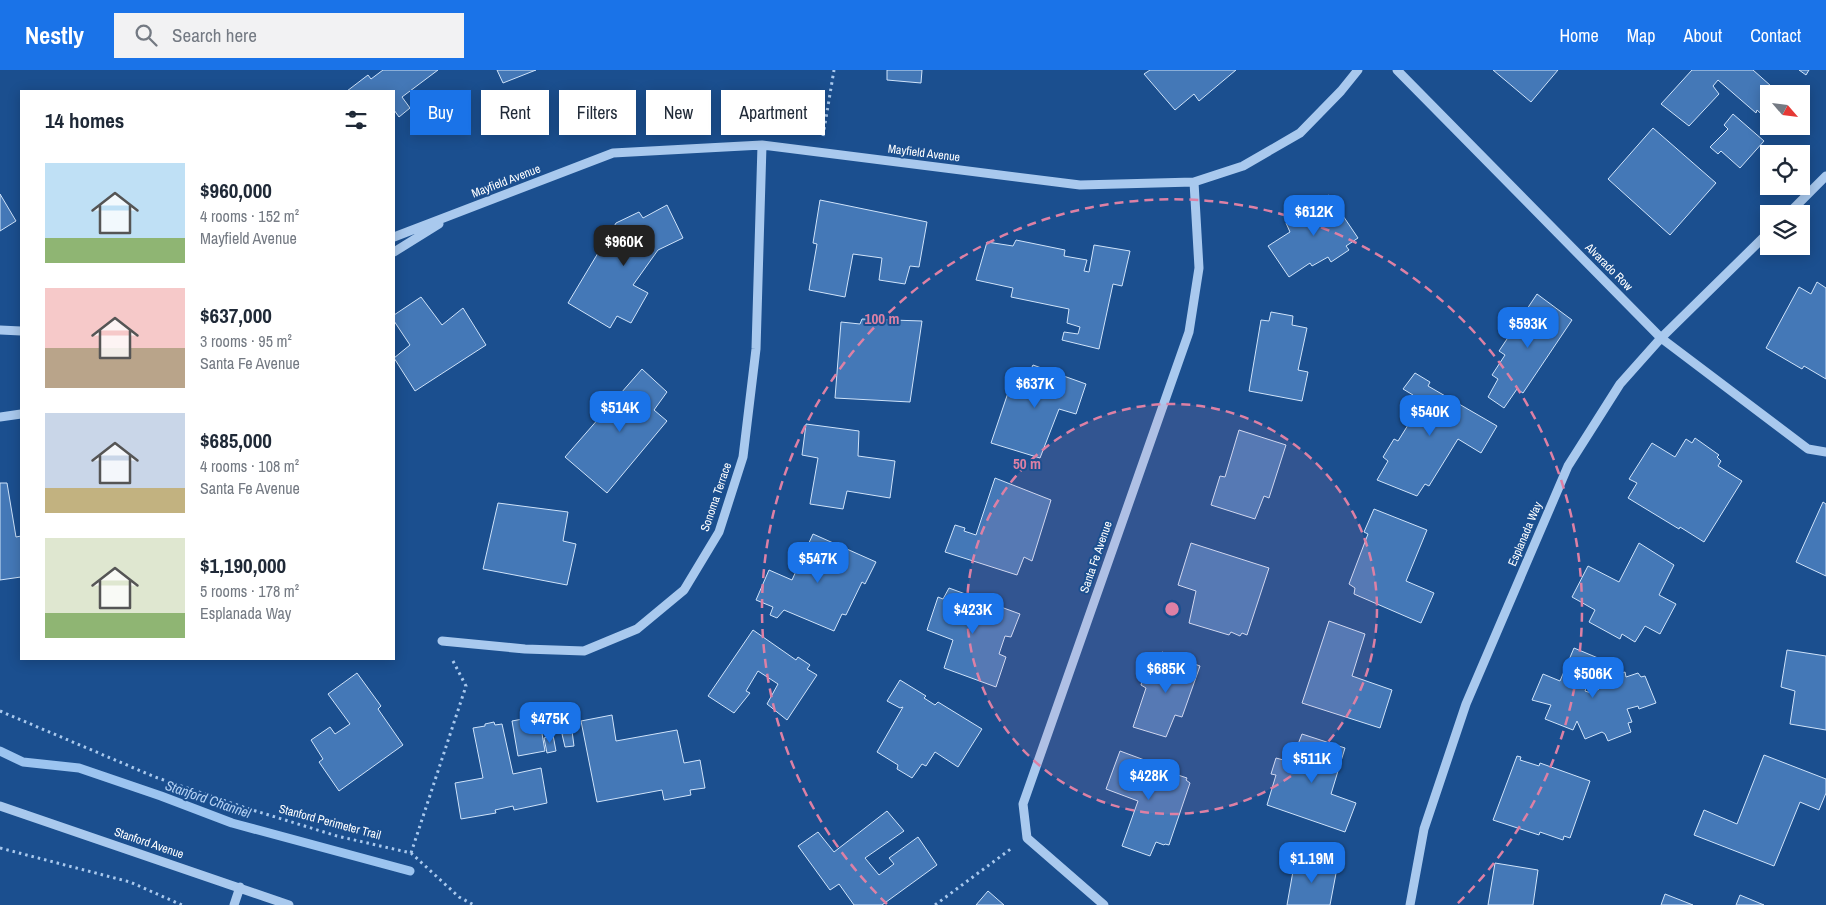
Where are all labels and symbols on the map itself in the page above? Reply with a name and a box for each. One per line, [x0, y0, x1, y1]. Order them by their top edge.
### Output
north arrow [1760, 85, 1810, 135]
street label: Mayfield Avenue [887, 141, 961, 165]
street label: Mayfield Avenue [469, 161, 543, 201]
pin: $612K [1279, 194, 1349, 237]
pin: $960K [589, 224, 659, 267]
street label: Alvarado Row [1581, 239, 1637, 295]
pin: $593K [1493, 306, 1563, 349]
text: 100 m [865, 308, 899, 329]
pin: $637K [1000, 366, 1070, 409]
pin: $514K [585, 390, 655, 433]
pin: $540K [1395, 394, 1465, 437]
text: 50 m [1013, 453, 1041, 474]
street label: Sonoma Terrace [697, 460, 735, 534]
street label: Esplanada Way [1504, 499, 1546, 569]
street label: Santa Fe Avenue [1076, 519, 1116, 595]
pin: $547K [783, 542, 853, 584]
pin: $423K [938, 592, 1008, 635]
centre of rings [1163, 600, 1181, 618]
pin: $685K [1131, 652, 1201, 694]
pin: $506K [1558, 656, 1628, 699]
pin: $475K [515, 702, 585, 744]
pin: $511K [1277, 742, 1347, 784]
pin: $428K [1114, 758, 1184, 801]
water label: Stanford Channel [163, 776, 254, 822]
street label: Stanford Perimeter Trail [277, 801, 383, 843]
street label: Stanford Avenue [112, 824, 186, 862]
pin: $1.19M [1271, 842, 1353, 884]

